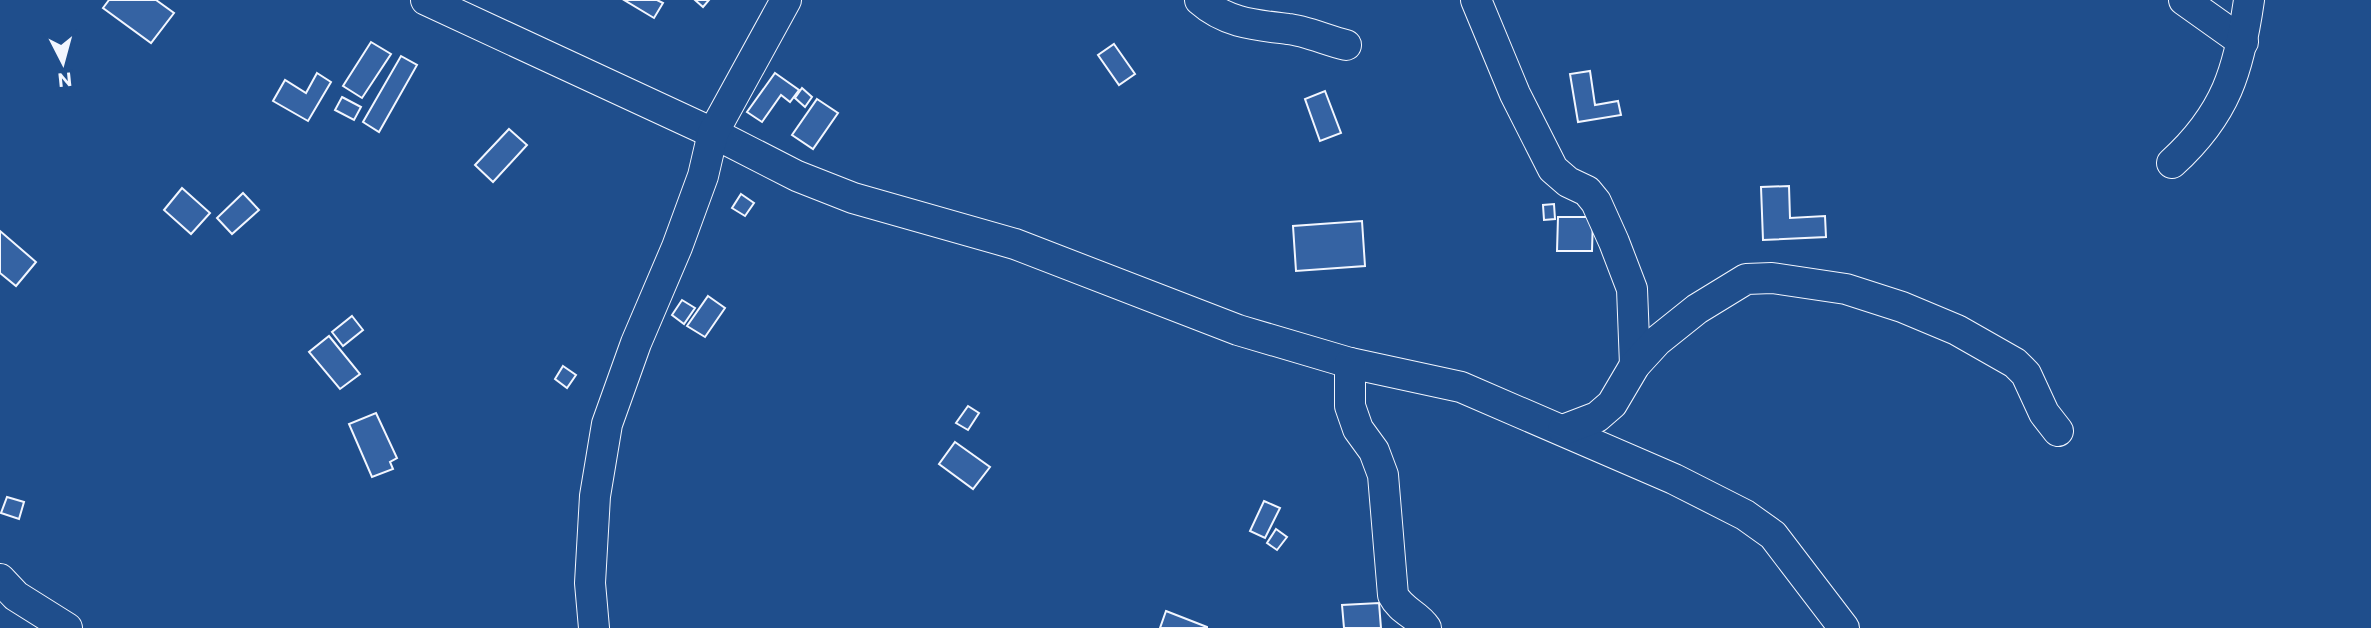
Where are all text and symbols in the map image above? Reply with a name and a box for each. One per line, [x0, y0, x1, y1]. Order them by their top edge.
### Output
north arrow [28, 28, 98, 98]
text: N [57, 68, 73, 93]

